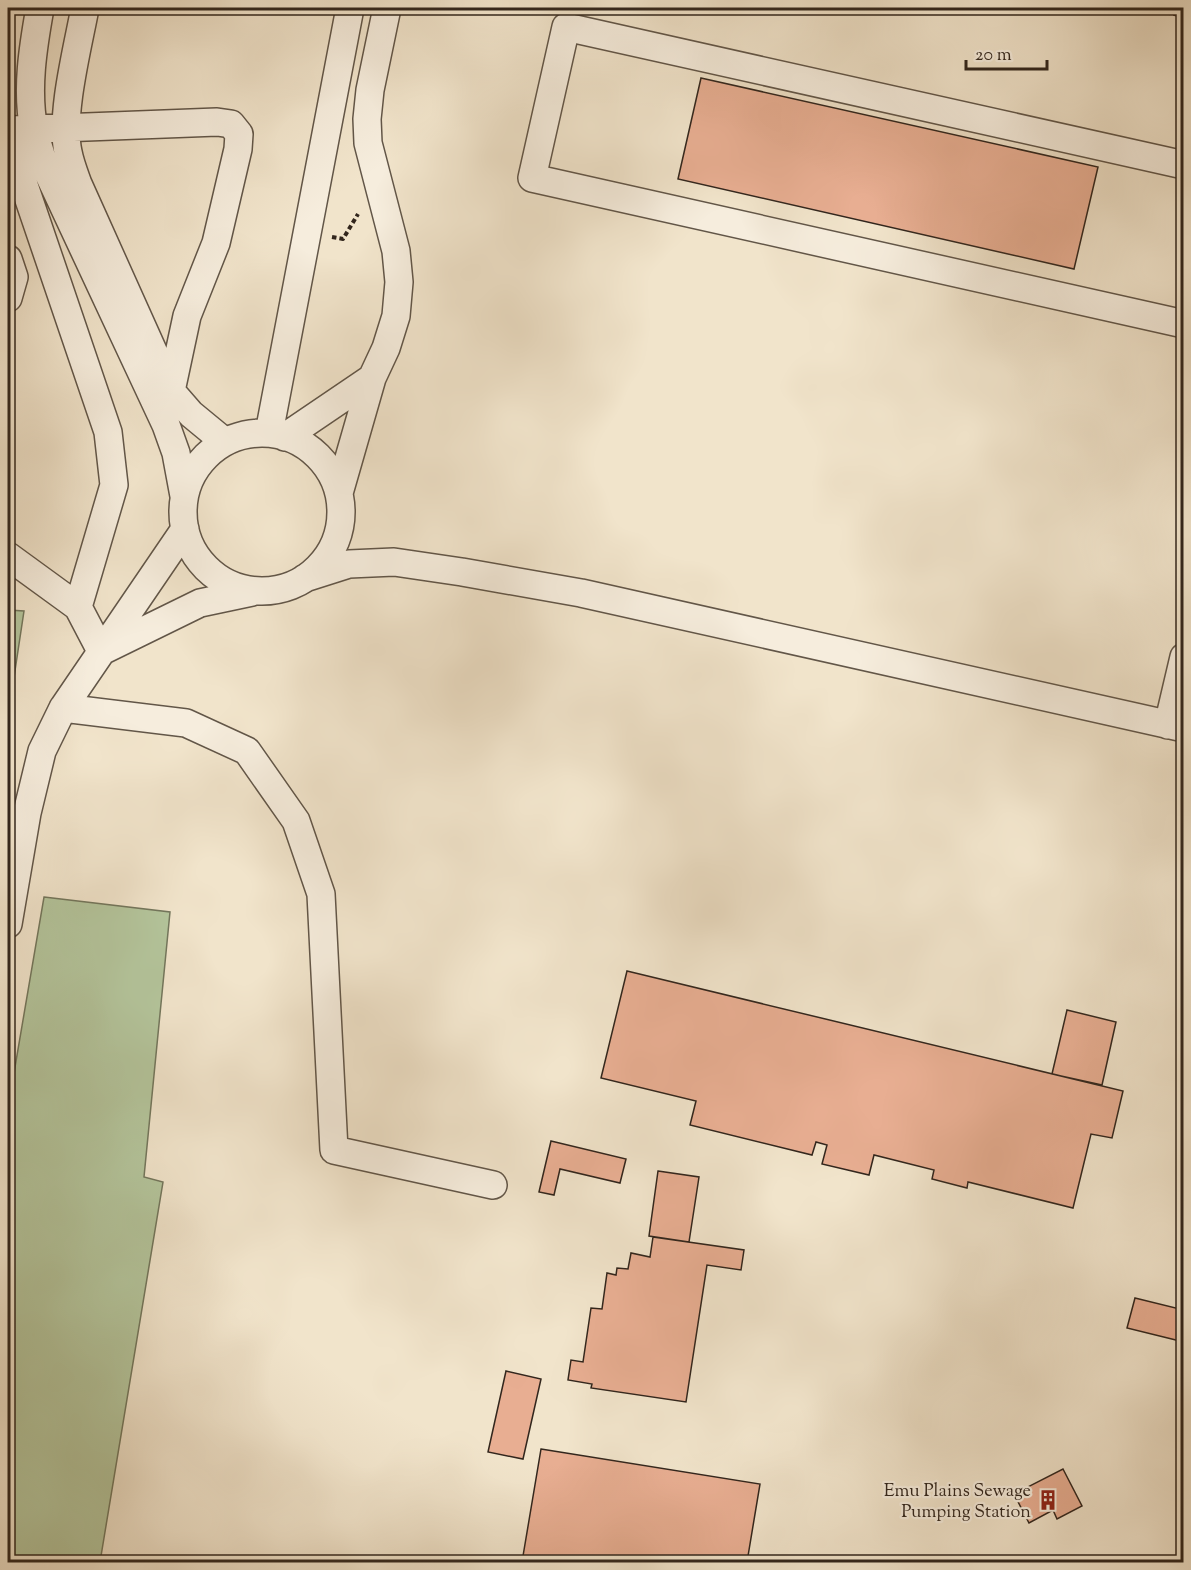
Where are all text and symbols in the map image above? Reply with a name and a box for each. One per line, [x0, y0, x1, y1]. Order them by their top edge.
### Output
scale bar [966, 33, 1047, 71]
text: 20 m [975, 43, 1012, 69]
place label: Emu Plains Sewage Pumping Station [884, 1479, 1031, 1526]
building icon: Emu Plains Sewage Pumping Station [1036, 1488, 1060, 1512]

